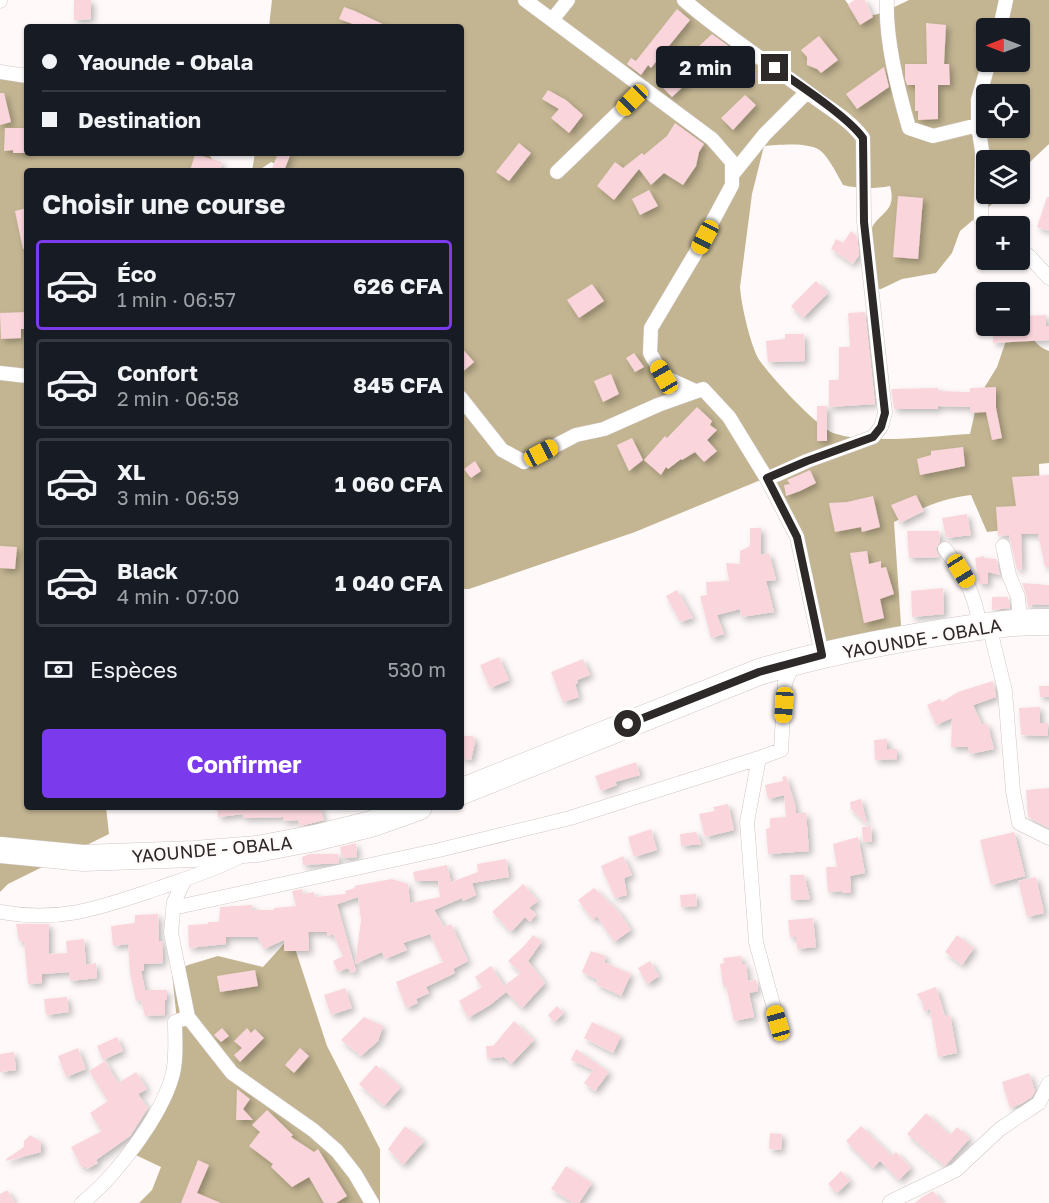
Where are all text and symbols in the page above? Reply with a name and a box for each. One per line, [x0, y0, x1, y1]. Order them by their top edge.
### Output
north arrow [976, 18, 1030, 72]
map controls [976, 18, 1030, 336]
callout: 2 min [655, 47, 754, 89]
text: Yaounde - Obala [78, 48, 253, 75]
route end [761, 54, 788, 81]
text: 2 min [679, 55, 732, 79]
car [613, 81, 651, 119]
button: locate [976, 84, 1030, 138]
text: Destination [78, 106, 201, 133]
button: layers [976, 150, 1030, 204]
text: Choisir une course [42, 188, 285, 220]
button: + [976, 216, 1030, 270]
car [689, 217, 721, 257]
icon: car [45, 258, 99, 312]
text: Éco [117, 260, 156, 287]
text: 626 CFA [353, 272, 443, 299]
button: − [976, 282, 1030, 336]
text: 1 min · 06:57 [117, 287, 236, 311]
icon: car [45, 357, 99, 411]
car [647, 357, 681, 397]
text: Confort [117, 359, 198, 386]
text: 845 CFA [353, 371, 443, 398]
text: 2 min · 06:58 [117, 386, 239, 410]
car [521, 437, 561, 469]
icon: car [45, 456, 99, 510]
text: XL [117, 458, 145, 485]
text: 1 060 CFA [335, 470, 443, 497]
text: 3 min · 06:59 [117, 485, 239, 509]
car [944, 551, 978, 591]
icon: car [45, 555, 99, 609]
text: Black [117, 557, 178, 584]
text: 1 040 CFA [335, 569, 443, 596]
text: 4 min · 07:00 [117, 584, 239, 608]
street label: YAOUNDE - OBALA [841, 613, 1003, 663]
icon: cash [42, 653, 75, 686]
text: Espèces [90, 656, 178, 683]
text: 530 m [388, 657, 446, 681]
car [774, 686, 794, 724]
route start [614, 710, 641, 737]
button: Confirmer [42, 729, 446, 798]
street label: YAOUNDE - OBALA [131, 831, 293, 867]
car [764, 1003, 792, 1043]

